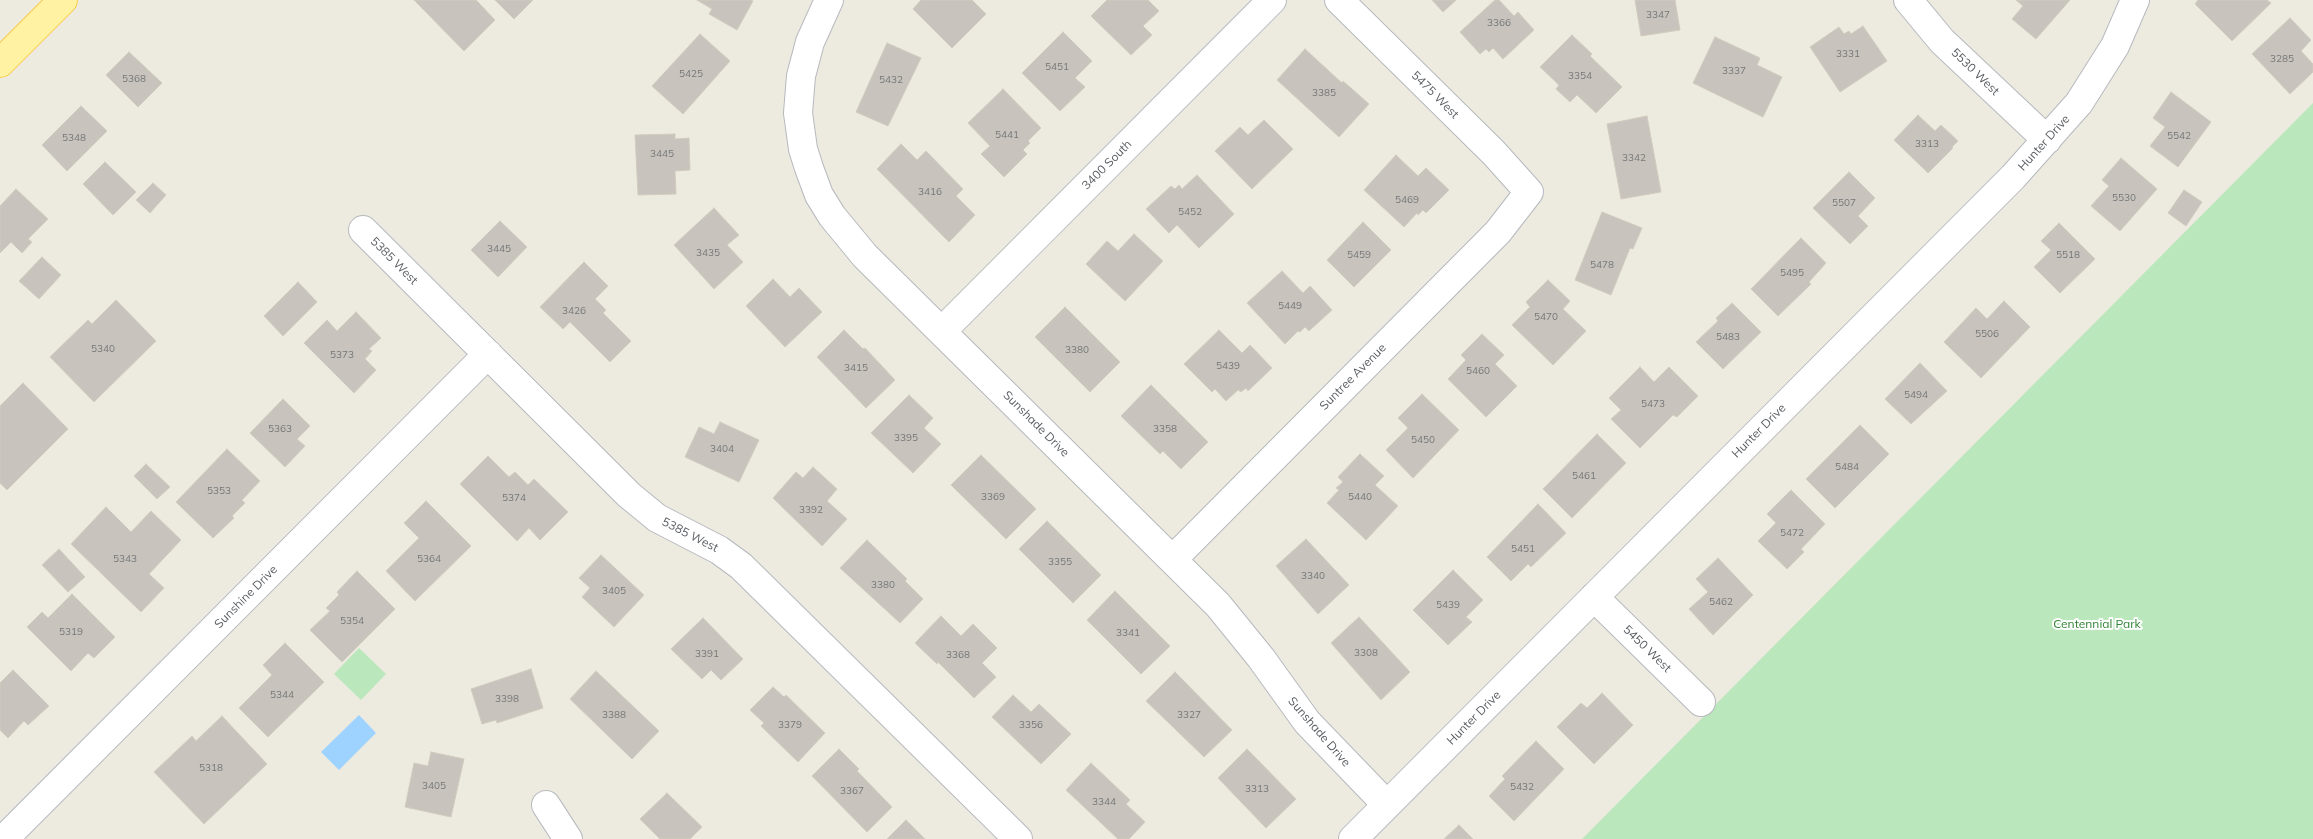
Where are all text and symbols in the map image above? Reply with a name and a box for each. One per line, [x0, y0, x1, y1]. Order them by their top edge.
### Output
house number: 3347 [1646, 9, 1670, 21]
house number: 3366 [1487, 17, 1511, 29]
street label: 5530 West [1948, 46, 2002, 98]
house number: 3331 [1836, 48, 1860, 60]
house number: 3285 [2270, 53, 2294, 65]
house number: 5451 [1045, 61, 1069, 73]
house number: 3337 [1722, 65, 1746, 77]
house number: 5425 [679, 68, 703, 80]
street label: 5475 West [1408, 68, 1462, 122]
house number: 3354 [1568, 70, 1592, 82]
house number: 5368 [122, 73, 146, 85]
house number: 5432 [879, 74, 903, 86]
house number: 3385 [1312, 87, 1336, 99]
street label: Hunter Drive [2015, 112, 2073, 174]
house number: 5441 [995, 129, 1019, 141]
house number: 5542 [2167, 130, 2191, 142]
house number: 5348 [62, 132, 86, 144]
street label: 3400 South [1079, 137, 1135, 193]
house number: 3313 [1915, 138, 1939, 150]
house number: 3445 [650, 148, 674, 160]
house number: 3342 [1622, 152, 1646, 164]
house number: 3416 [918, 186, 942, 198]
house number: 5530 [2112, 192, 2136, 204]
house number: 5469 [1395, 194, 1419, 206]
house number: 5507 [1832, 197, 1856, 209]
house number: 5452 [1178, 206, 1202, 218]
street label: 5385 West [367, 234, 421, 288]
house number: 3445 [487, 243, 511, 255]
house number: 3435 [696, 247, 720, 259]
house number: 5459 [1347, 249, 1371, 261]
house number: 5518 [2056, 249, 2080, 261]
house number: 5478 [1590, 259, 1614, 271]
house number: 5495 [1780, 267, 1804, 279]
house number: 5449 [1278, 300, 1302, 312]
house number: 3426 [562, 305, 586, 317]
house number: 5470 [1534, 311, 1558, 323]
house number: 5506 [1975, 328, 1999, 340]
house number: 5483 [1716, 331, 1740, 343]
street label: Suntree Avenue [1317, 341, 1389, 413]
house number: 5340 [91, 343, 115, 355]
house number: 3380 [1065, 344, 1089, 356]
house number: 5373 [330, 349, 354, 361]
house number: 5439 [1216, 360, 1240, 372]
house number: 3415 [844, 362, 868, 374]
house number: 5460 [1466, 365, 1490, 377]
street label: Sunshade Drive [1000, 388, 1072, 460]
house number: 5494 [1904, 389, 1928, 401]
house number: 5473 [1641, 398, 1665, 410]
street label: Hunter Drive [1729, 401, 1789, 461]
house number: 5363 [268, 423, 292, 435]
house number: 3358 [1153, 423, 1177, 435]
house number: 3395 [894, 432, 918, 444]
house number: 5450 [1411, 434, 1435, 446]
house number: 3404 [710, 443, 734, 455]
house number: 5484 [1835, 461, 1859, 473]
house number: 5461 [1572, 470, 1596, 482]
house number: 5353 [207, 485, 231, 497]
house number: 3369 [981, 491, 1005, 503]
house number: 5440 [1348, 491, 1372, 503]
house number: 5374 [502, 492, 526, 504]
house number: 3392 [799, 504, 823, 516]
street label: 5385 West [659, 515, 721, 555]
house number: 5472 [1780, 527, 1804, 539]
house number: 5451 [1511, 543, 1535, 555]
house number: 5343 [113, 553, 137, 565]
house number: 5364 [417, 553, 441, 565]
house number: 3355 [1048, 556, 1072, 568]
street label: Sunshine Drive [212, 563, 280, 631]
house number: 3340 [1301, 570, 1325, 582]
house number: 3380 [871, 579, 895, 591]
house number: 3405 [602, 585, 626, 597]
house number: 5462 [1709, 596, 1733, 608]
house number: 5439 [1436, 599, 1460, 611]
house number: 5354 [340, 615, 364, 627]
park label: Centennial Park [2053, 617, 2141, 631]
street label: 5450 West [1620, 623, 1674, 675]
house number: 5319 [59, 626, 83, 638]
house number: 3341 [1116, 627, 1140, 639]
house number: 3308 [1354, 647, 1378, 659]
house number: 3391 [695, 648, 719, 660]
house number: 3368 [946, 649, 970, 661]
street label: Hunter Drive [1444, 688, 1504, 748]
house number: 5344 [270, 689, 294, 701]
house number: 3398 [495, 693, 519, 705]
street label: Sunshade Drive [1285, 694, 1353, 770]
house number: 3388 [602, 709, 626, 721]
house number: 3327 [1177, 709, 1201, 721]
house number: 3379 [778, 719, 802, 731]
house number: 3356 [1019, 719, 1043, 731]
house number: 5318 [199, 762, 223, 774]
house number: 3405 [422, 780, 446, 792]
house number: 5432 [1510, 781, 1534, 793]
house number: 3313 [1245, 783, 1269, 795]
house number: 3367 [840, 785, 864, 797]
house number: 3344 [1092, 796, 1116, 808]

